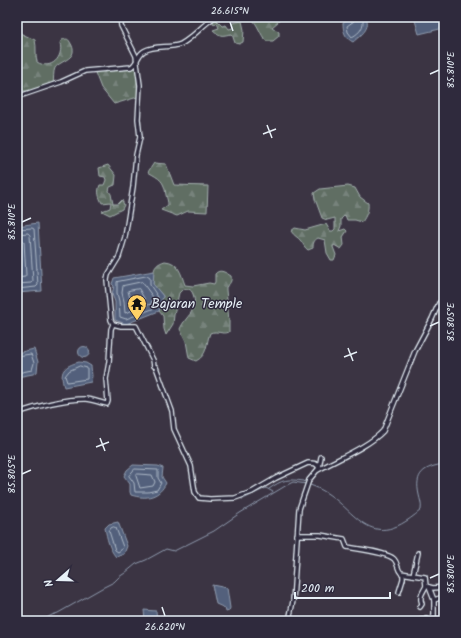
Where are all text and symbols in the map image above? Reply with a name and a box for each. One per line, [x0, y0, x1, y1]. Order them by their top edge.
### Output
text: 26.615°N [211, 3, 249, 19]
text: 85.810°E [443, 50, 459, 89]
text: 85.810°E [4, 202, 20, 241]
temple icon: Bajaran Temple [126, 293, 148, 321]
place label: Bajaran Temple [151, 293, 243, 315]
text: 85.805°E [443, 301, 459, 342]
text: 85.805°E [4, 453, 20, 494]
text: 85.800°E [443, 553, 459, 594]
north arrow [38, 560, 78, 600]
scale bar [295, 574, 390, 600]
text: N [40, 577, 59, 589]
text: 200 m [301, 579, 335, 598]
text: 26.620°N [145, 619, 185, 635]

